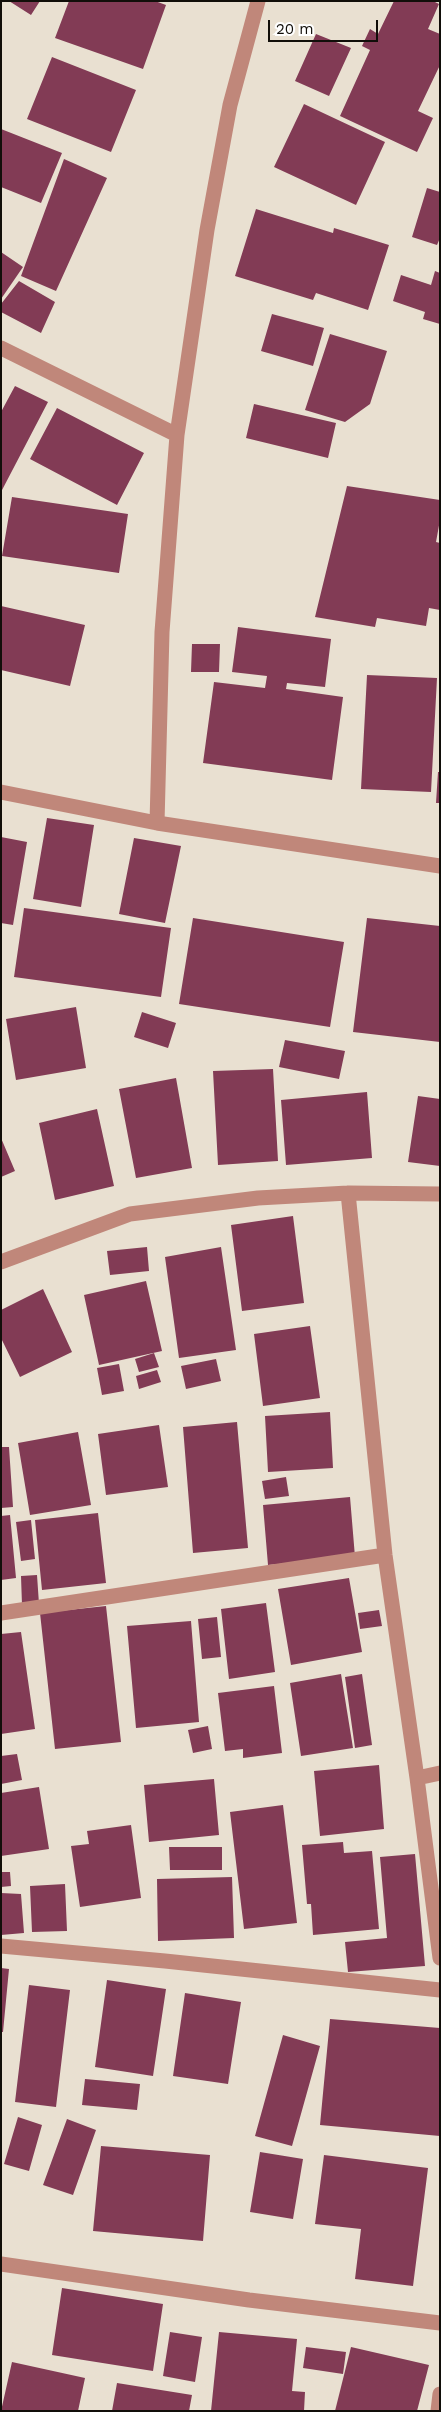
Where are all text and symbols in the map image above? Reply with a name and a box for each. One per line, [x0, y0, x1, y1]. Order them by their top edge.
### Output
scale bar [271, 10, 381, 42]
text: 20 m [276, 20, 314, 38]

